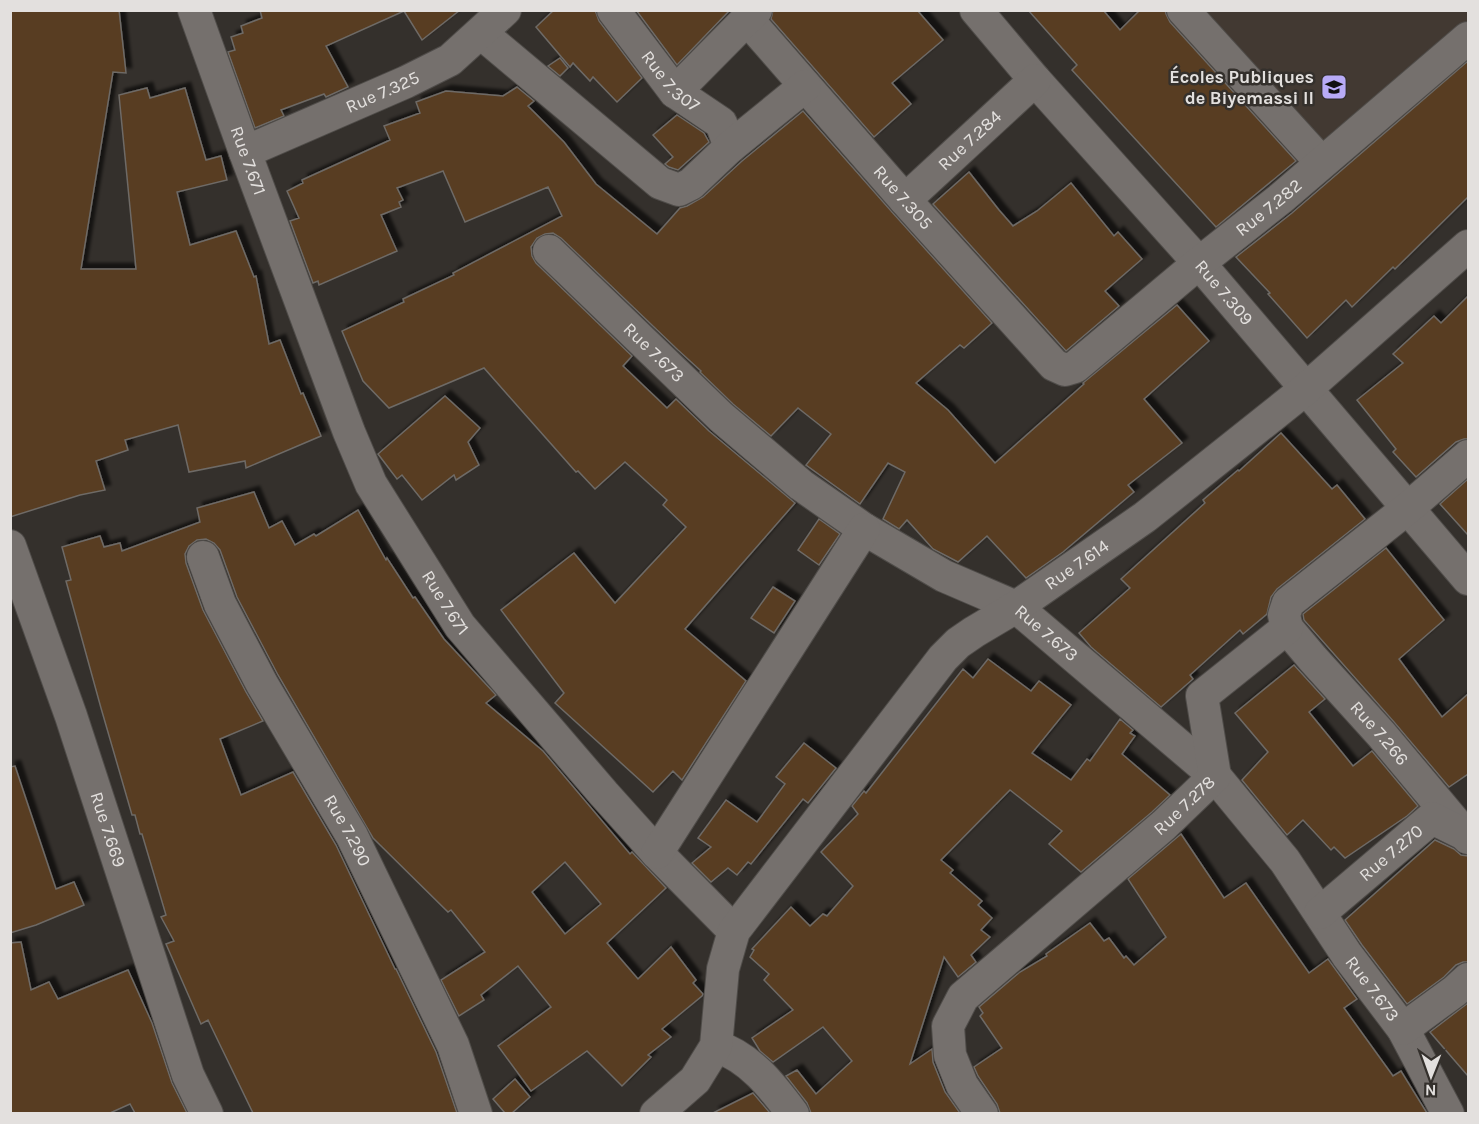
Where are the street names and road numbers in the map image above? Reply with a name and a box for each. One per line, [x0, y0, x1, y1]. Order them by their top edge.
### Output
street label: Rue 7.307 [637, 46, 705, 117]
street label: Rue 7.325 [342, 66, 423, 118]
street label: Rue 7.284 [933, 106, 1006, 175]
street label: Rue 7.671 [226, 123, 271, 198]
street label: Rue 7.305 [869, 161, 937, 234]
street label: Rue 7.282 [1231, 174, 1306, 241]
street label: Rue 7.309 [1190, 255, 1258, 330]
street label: Rue 7.673 [619, 318, 689, 387]
street label: Rue 7.614 [1040, 535, 1113, 595]
street label: Rue 7.671 [417, 566, 474, 639]
street label: Rue 7.673 [1010, 600, 1083, 666]
street label: Rue 7.266 [1345, 696, 1413, 770]
street label: Rue 7.278 [1149, 771, 1220, 840]
street label: Rue 7.669 [85, 789, 131, 870]
street label: Rue 7.290 [319, 791, 376, 870]
street label: Rue 7.270 [1355, 820, 1427, 886]
street label: Rue 7.673 [1341, 951, 1404, 1026]

